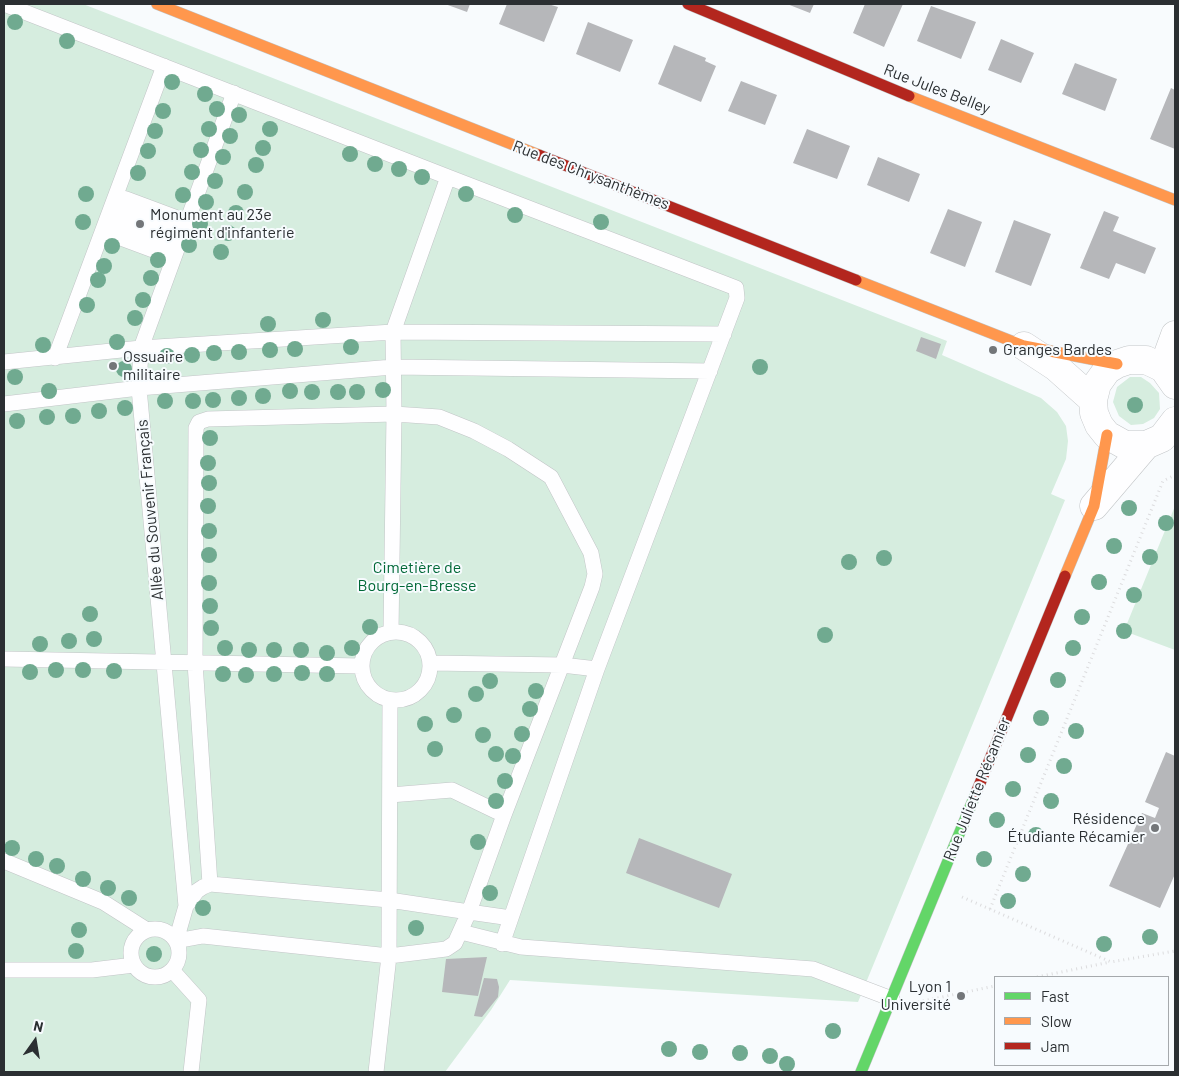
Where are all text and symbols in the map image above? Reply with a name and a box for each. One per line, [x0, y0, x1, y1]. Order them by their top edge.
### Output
street label: Rue Jules Belley [881, 60, 993, 118]
street label: Rue des Chrysanthèmes [510, 136, 672, 214]
place label: Monument au 23e régiment d'infanterie [150, 205, 295, 243]
marker: Monument au 23e régiment d'infanterie [134, 218, 146, 230]
place label: Granges Bardes [1003, 340, 1112, 360]
marker: Granges Bardes [987, 344, 999, 356]
place label: Ossuaire militaire [123, 347, 183, 385]
marker: Ossuaire militaire [107, 360, 119, 372]
street label: Allée du Souvenir Français [133, 419, 167, 601]
park label: Cimetière de Bourg-en-Bresse [357, 558, 477, 596]
street label: Rue Juliette Récamier [939, 714, 1015, 864]
place label: Résidence Étudiante Récamier [1008, 809, 1145, 847]
marker: Résidence Étudiante Récamier [1149, 822, 1161, 834]
legend [994, 976, 1169, 1066]
place label: Lyon 1 Université [880, 977, 951, 1015]
text: Fast [1041, 987, 1069, 1005]
marker: Lyon 1 Université [955, 990, 967, 1002]
text: Slow [1041, 1012, 1072, 1030]
north arrow [10, 1016, 60, 1066]
text: N [32, 1017, 45, 1035]
text: Jam [1041, 1037, 1070, 1055]

